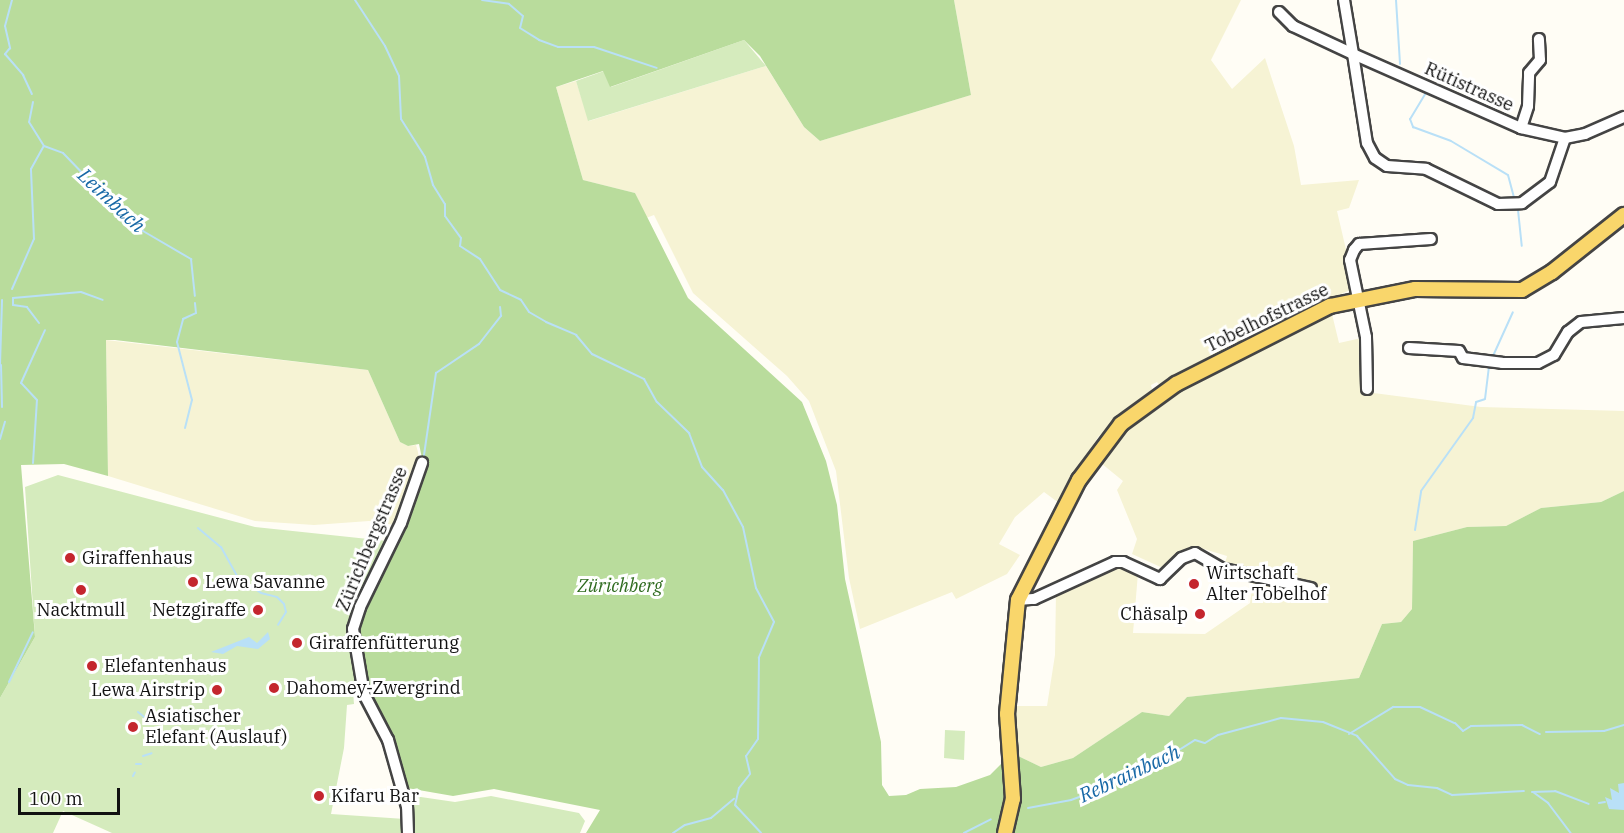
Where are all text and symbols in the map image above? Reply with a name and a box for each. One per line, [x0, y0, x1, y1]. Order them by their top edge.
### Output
street label: Rütistrasse [1421, 58, 1517, 116]
water label: Leimbach [73, 163, 151, 237]
street label: Tobelhofstrasse [1202, 279, 1332, 357]
street label: Zürichbergstrasse [332, 463, 412, 615]
place label: Giraffenhaus [82, 547, 193, 569]
marker: Giraffenhaus [63, 551, 77, 565]
place label: Wirtschaft Alter Tobelhof [1206, 563, 1326, 606]
place label: Lewa Savanne [205, 571, 325, 593]
marker: Lewa Savanne [186, 575, 200, 589]
park label: Zürichberg [578, 575, 662, 597]
marker: Wirtschaft Alter Tobelhof [1187, 577, 1201, 591]
marker: Nacktmull [74, 583, 88, 597]
place label: Nacktmull [37, 599, 125, 621]
place label: Netzgiraffe [152, 599, 246, 621]
marker: Netzgiraffe [251, 603, 265, 617]
place label: Chäsalp [1120, 603, 1188, 625]
marker: Chäsalp [1193, 607, 1207, 621]
place label: Giraffenfütterung [309, 632, 459, 654]
marker: Giraffenfütterung [290, 636, 304, 650]
place label: Elefantenhaus [104, 655, 226, 677]
marker: Elefantenhaus [85, 659, 99, 673]
place label: Dahomey-Zwergrind [286, 677, 461, 699]
place label: Lewa Airstrip [91, 679, 205, 701]
marker: Dahomey-Zwergrind [267, 681, 281, 695]
marker: Lewa Airstrip [210, 683, 224, 697]
place label: Asiatischer Elefant (Auslauf) [145, 706, 288, 748]
marker: Asiatischer Elefant (Auslauf) [126, 720, 140, 734]
water label: Rebrainbach [1075, 739, 1183, 807]
scale bar [21, 776, 123, 814]
place label: Kifaru Bar [331, 785, 419, 807]
text: 100 m [29, 787, 83, 810]
marker: Kifaru Bar [312, 789, 326, 803]

